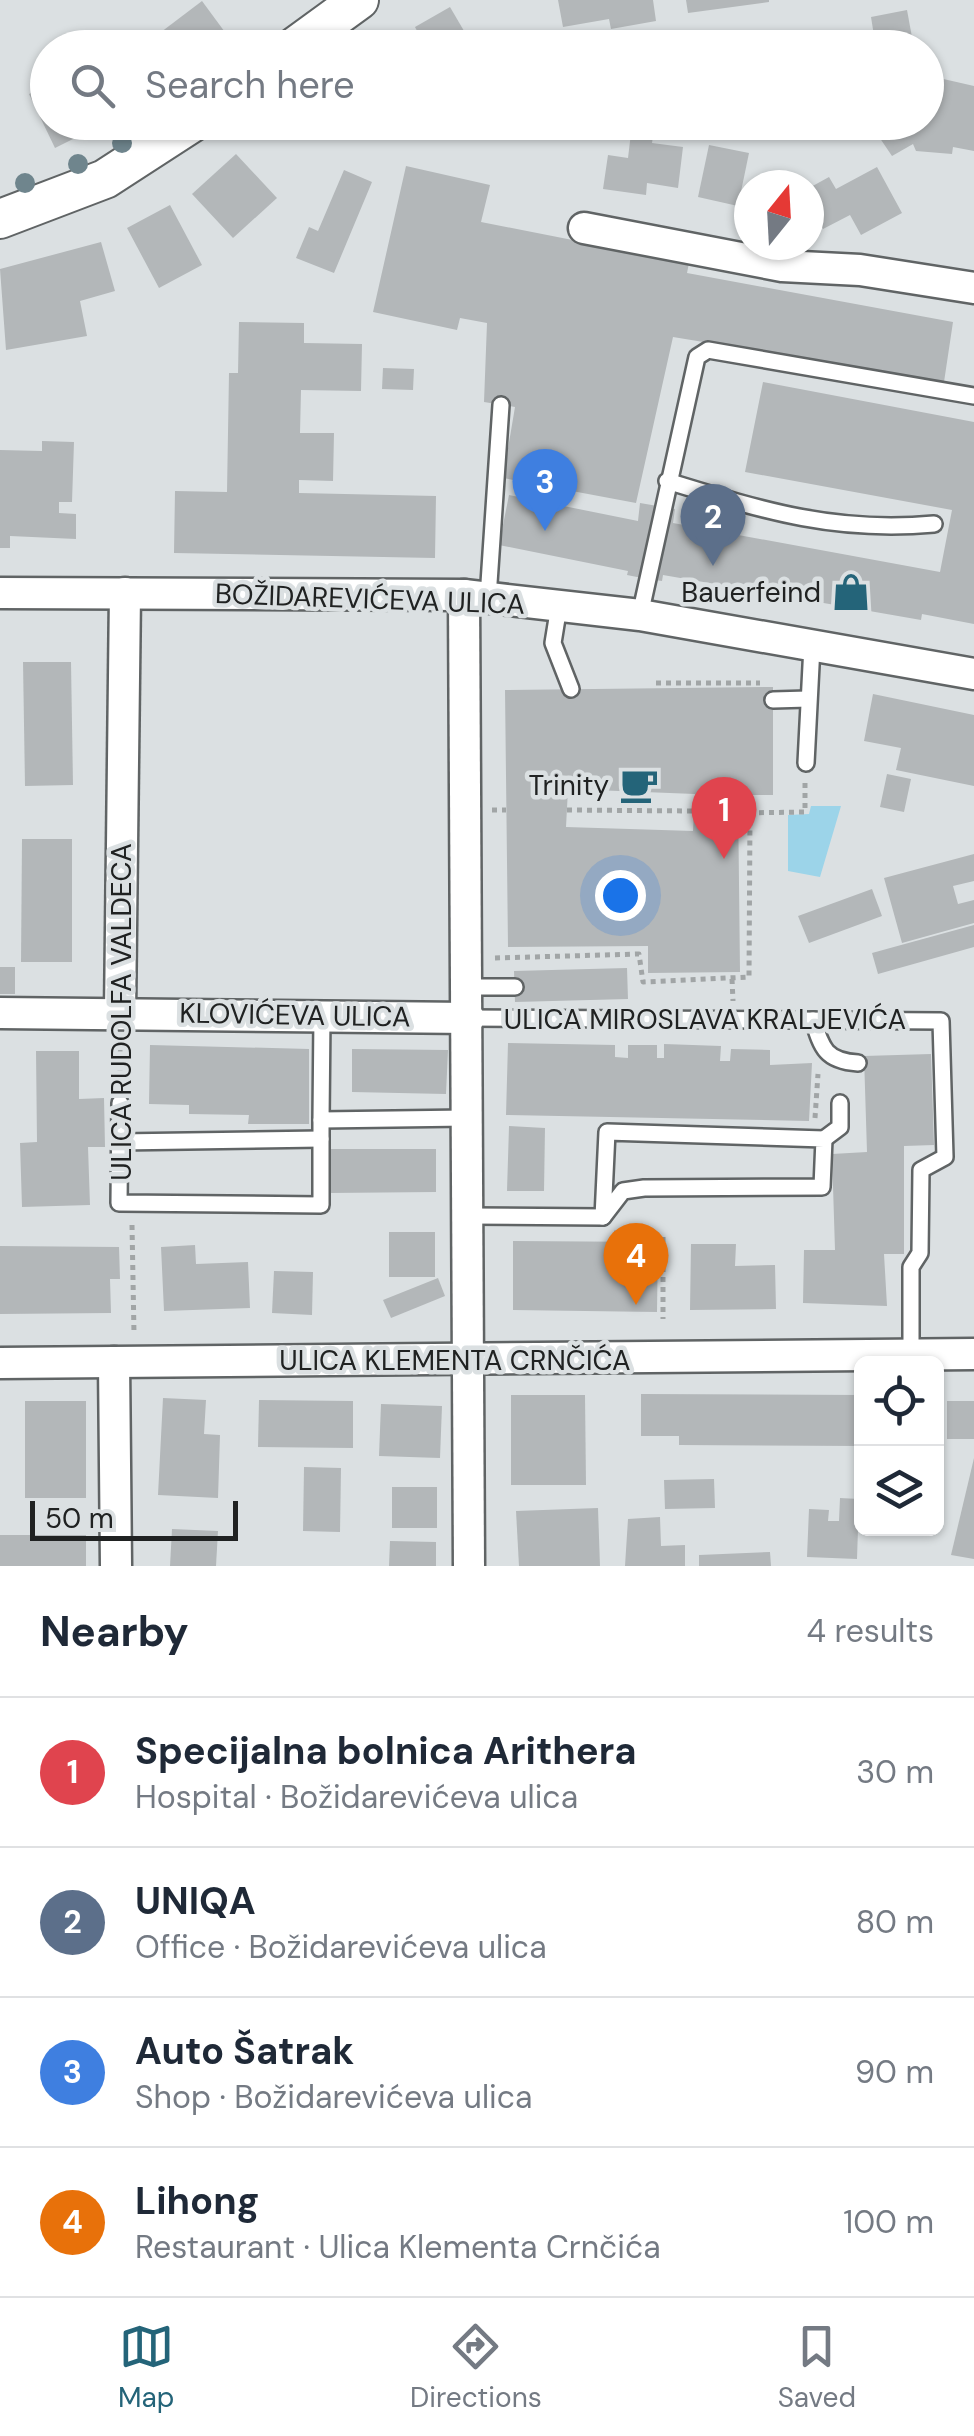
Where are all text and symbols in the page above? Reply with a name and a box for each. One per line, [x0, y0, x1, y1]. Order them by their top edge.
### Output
search box [30, 30, 944, 140]
icon: search [65, 58, 120, 113]
text: Search here [145, 60, 355, 110]
north arrow [734, 170, 824, 260]
pin: 3 [512, 448, 578, 531]
pin: 2 [680, 484, 746, 566]
shop icon: Bauerfeind [830, 571, 872, 613]
place label: Bauerfeind [681, 574, 821, 611]
street label: BOŽIDAREVIĆEVA ULICA [214, 575, 526, 623]
cafe icon: Trinity [618, 764, 660, 806]
place label: Trinity [528, 767, 609, 804]
pin: 1 [692, 776, 756, 859]
street label: ULICA RUDOLFA VALDECA [103, 843, 140, 1181]
your location [595, 870, 646, 921]
street label: KLOVIĆEVA ULICA [179, 994, 411, 1036]
street label: ULICA MIROSLAVA KRALJEVIĆA [504, 1001, 906, 1038]
pin: 4 [604, 1222, 668, 1305]
street label: ULICA KLEMENTA CRNČIĆA [279, 1342, 631, 1379]
map controls [854, 1356, 944, 1536]
button: locate [854, 1356, 944, 1446]
button: layers [854, 1446, 944, 1536]
scale bar [30, 1496, 238, 1540]
text: 50 m [45, 1500, 114, 1537]
text: Nearby [40, 1604, 189, 1659]
text: 4 results [807, 1610, 934, 1652]
text: Specijalna bolnica Arithera [135, 1726, 637, 1776]
text: 1 [67, 1751, 78, 1793]
text: 30 m [856, 1751, 934, 1793]
text: Hospital · Božidarevićeva ulica [135, 1776, 578, 1818]
text: UNIQA [135, 1876, 256, 1926]
text: 2 [63, 1901, 82, 1943]
text: 80 m [856, 1901, 934, 1943]
text: Office · Božidarevićeva ulica [135, 1926, 547, 1968]
text: Auto Šatrak [135, 2026, 354, 2076]
text: 3 [63, 2051, 82, 2093]
text: 90 m [855, 2051, 934, 2093]
text: Shop · Božidarevićeva ulica [135, 2076, 532, 2118]
text: Lihong [135, 2176, 259, 2226]
text: 4 [62, 2201, 83, 2243]
text: 100 m [843, 2201, 934, 2243]
text: Restaurant · Ulica Klementa Crnčića [135, 2226, 661, 2268]
tab: Map [118, 2319, 174, 2416]
tab: Directions [410, 2319, 542, 2416]
tab: Saved [778, 2319, 856, 2416]

